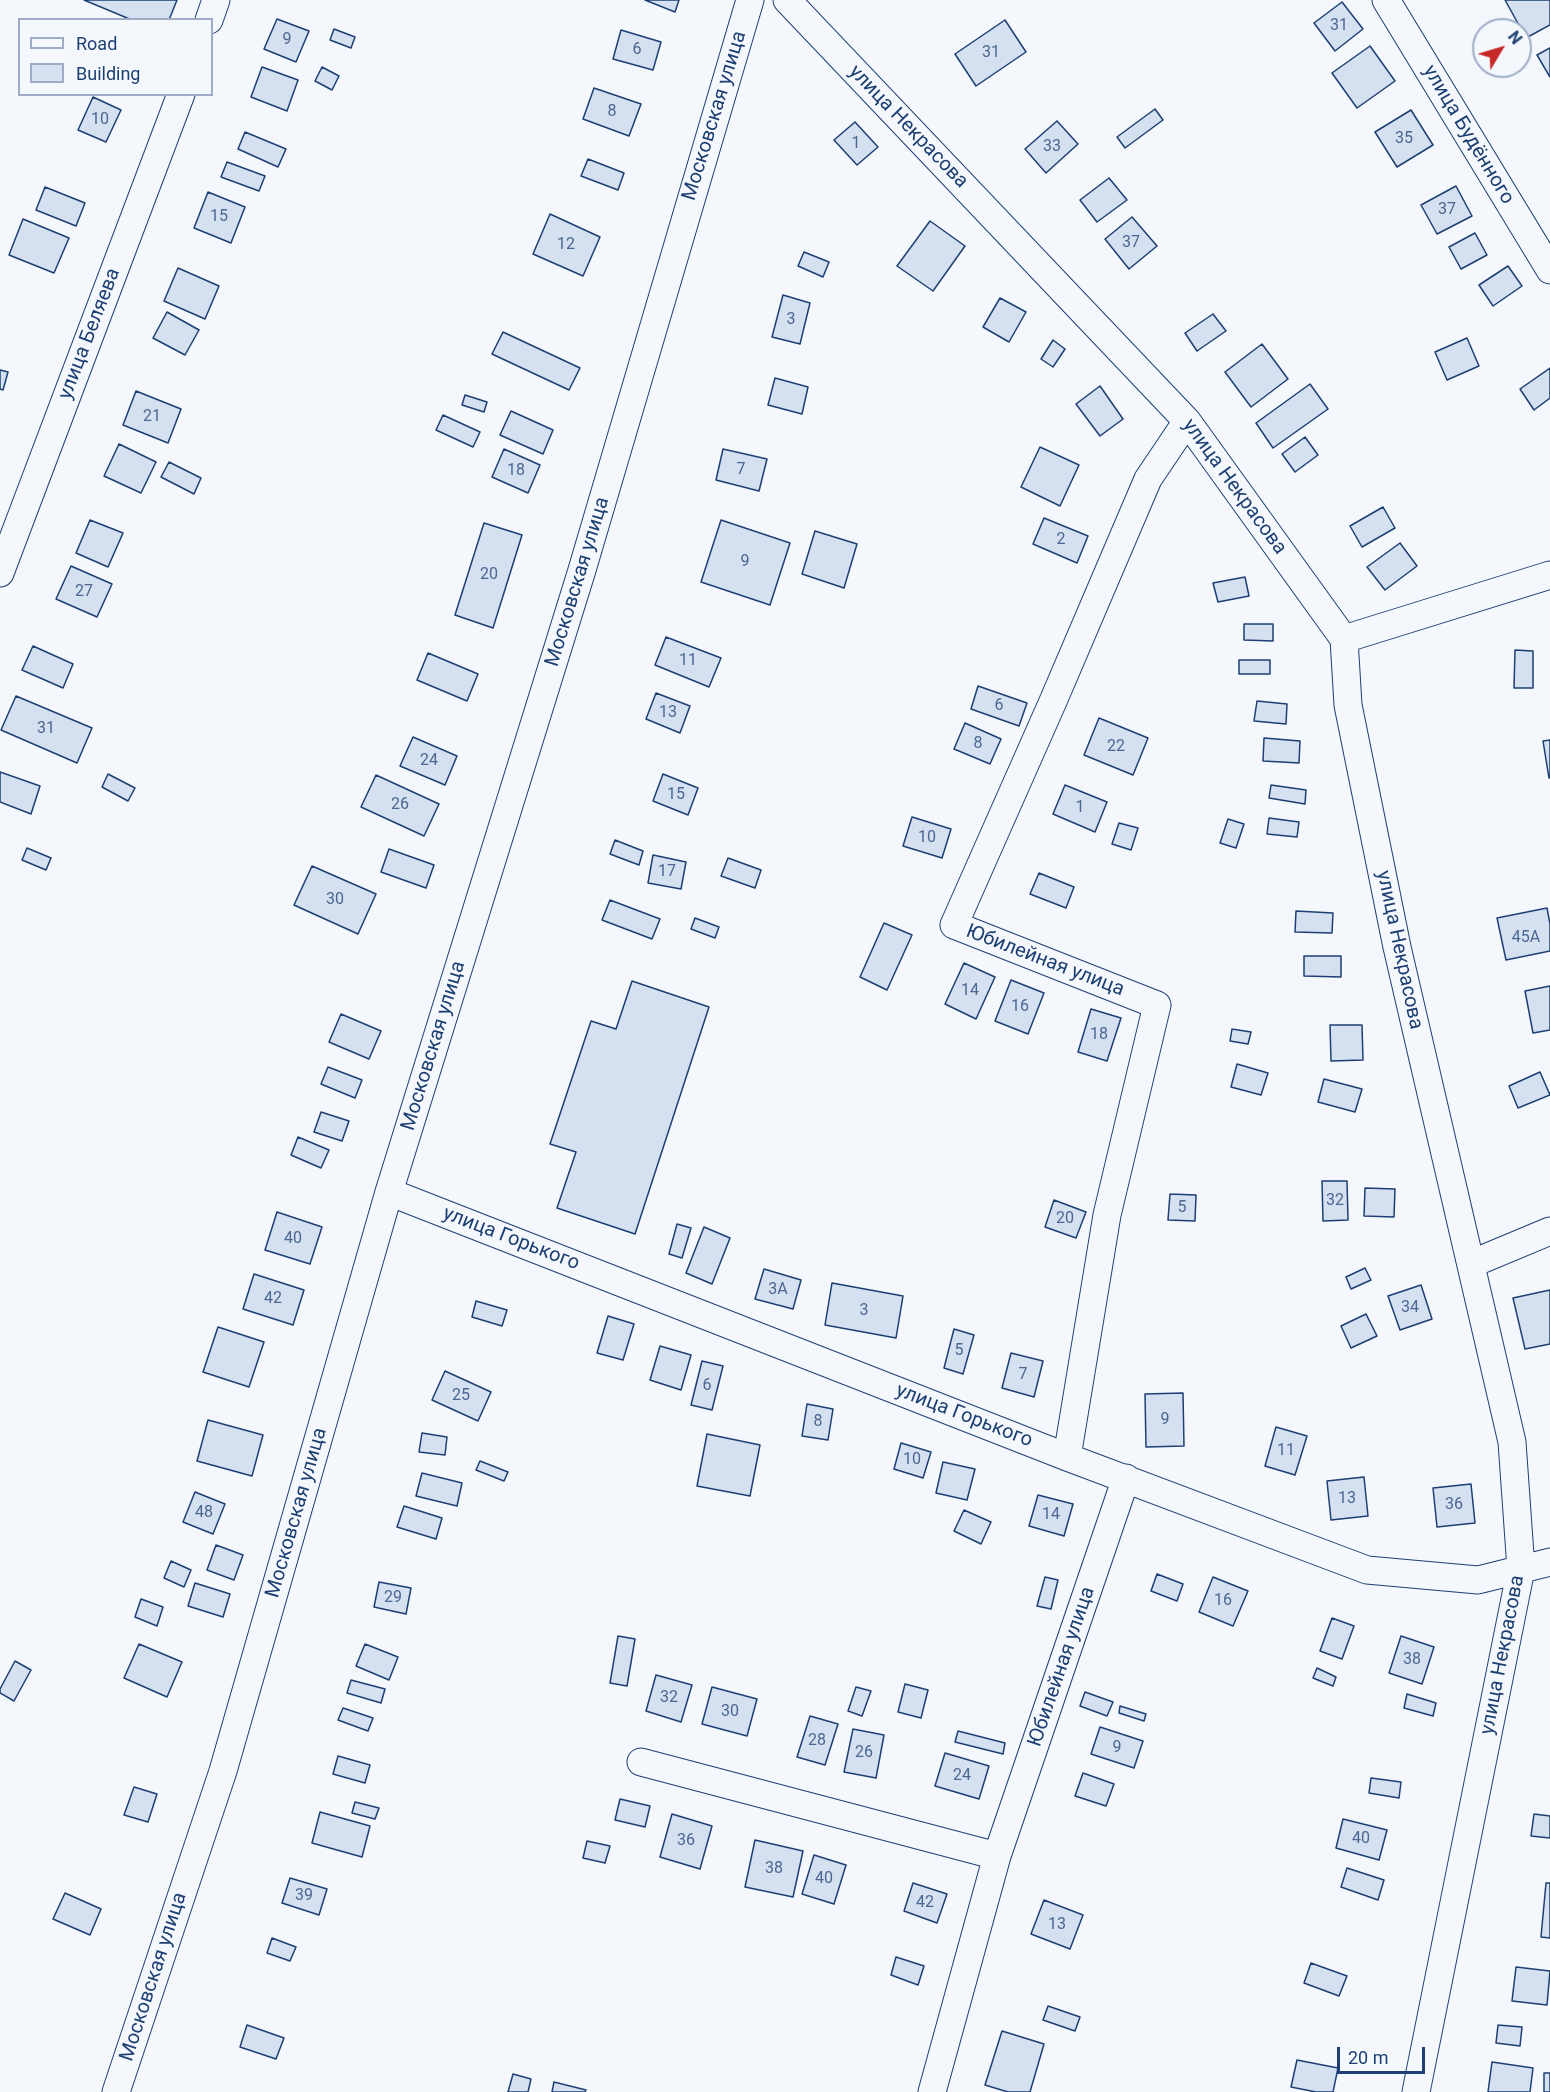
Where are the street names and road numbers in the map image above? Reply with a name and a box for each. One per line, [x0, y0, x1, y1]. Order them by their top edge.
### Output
street label: Московская улица [678, 28, 752, 204]
street label: улица Некрасова [843, 60, 973, 194]
street label: улица Будённого [1417, 61, 1519, 209]
street label: улица Беляева [54, 265, 126, 403]
street label: улица Некрасова [1177, 414, 1291, 560]
street label: Московская улица [541, 494, 615, 670]
street label: улица Некрасова [1370, 868, 1428, 1032]
street label: Юбилейная улица [963, 920, 1127, 1002]
street label: Московская улица [397, 958, 471, 1134]
street label: улица Горького [439, 1202, 583, 1276]
street label: улица Горького [892, 1379, 1036, 1453]
street label: Московская улица [261, 1425, 333, 1601]
street label: улица Некрасова [1476, 1573, 1530, 1737]
street label: Юбилейная улица [1023, 1584, 1101, 1750]
street label: Московская улица [115, 1890, 193, 2064]

